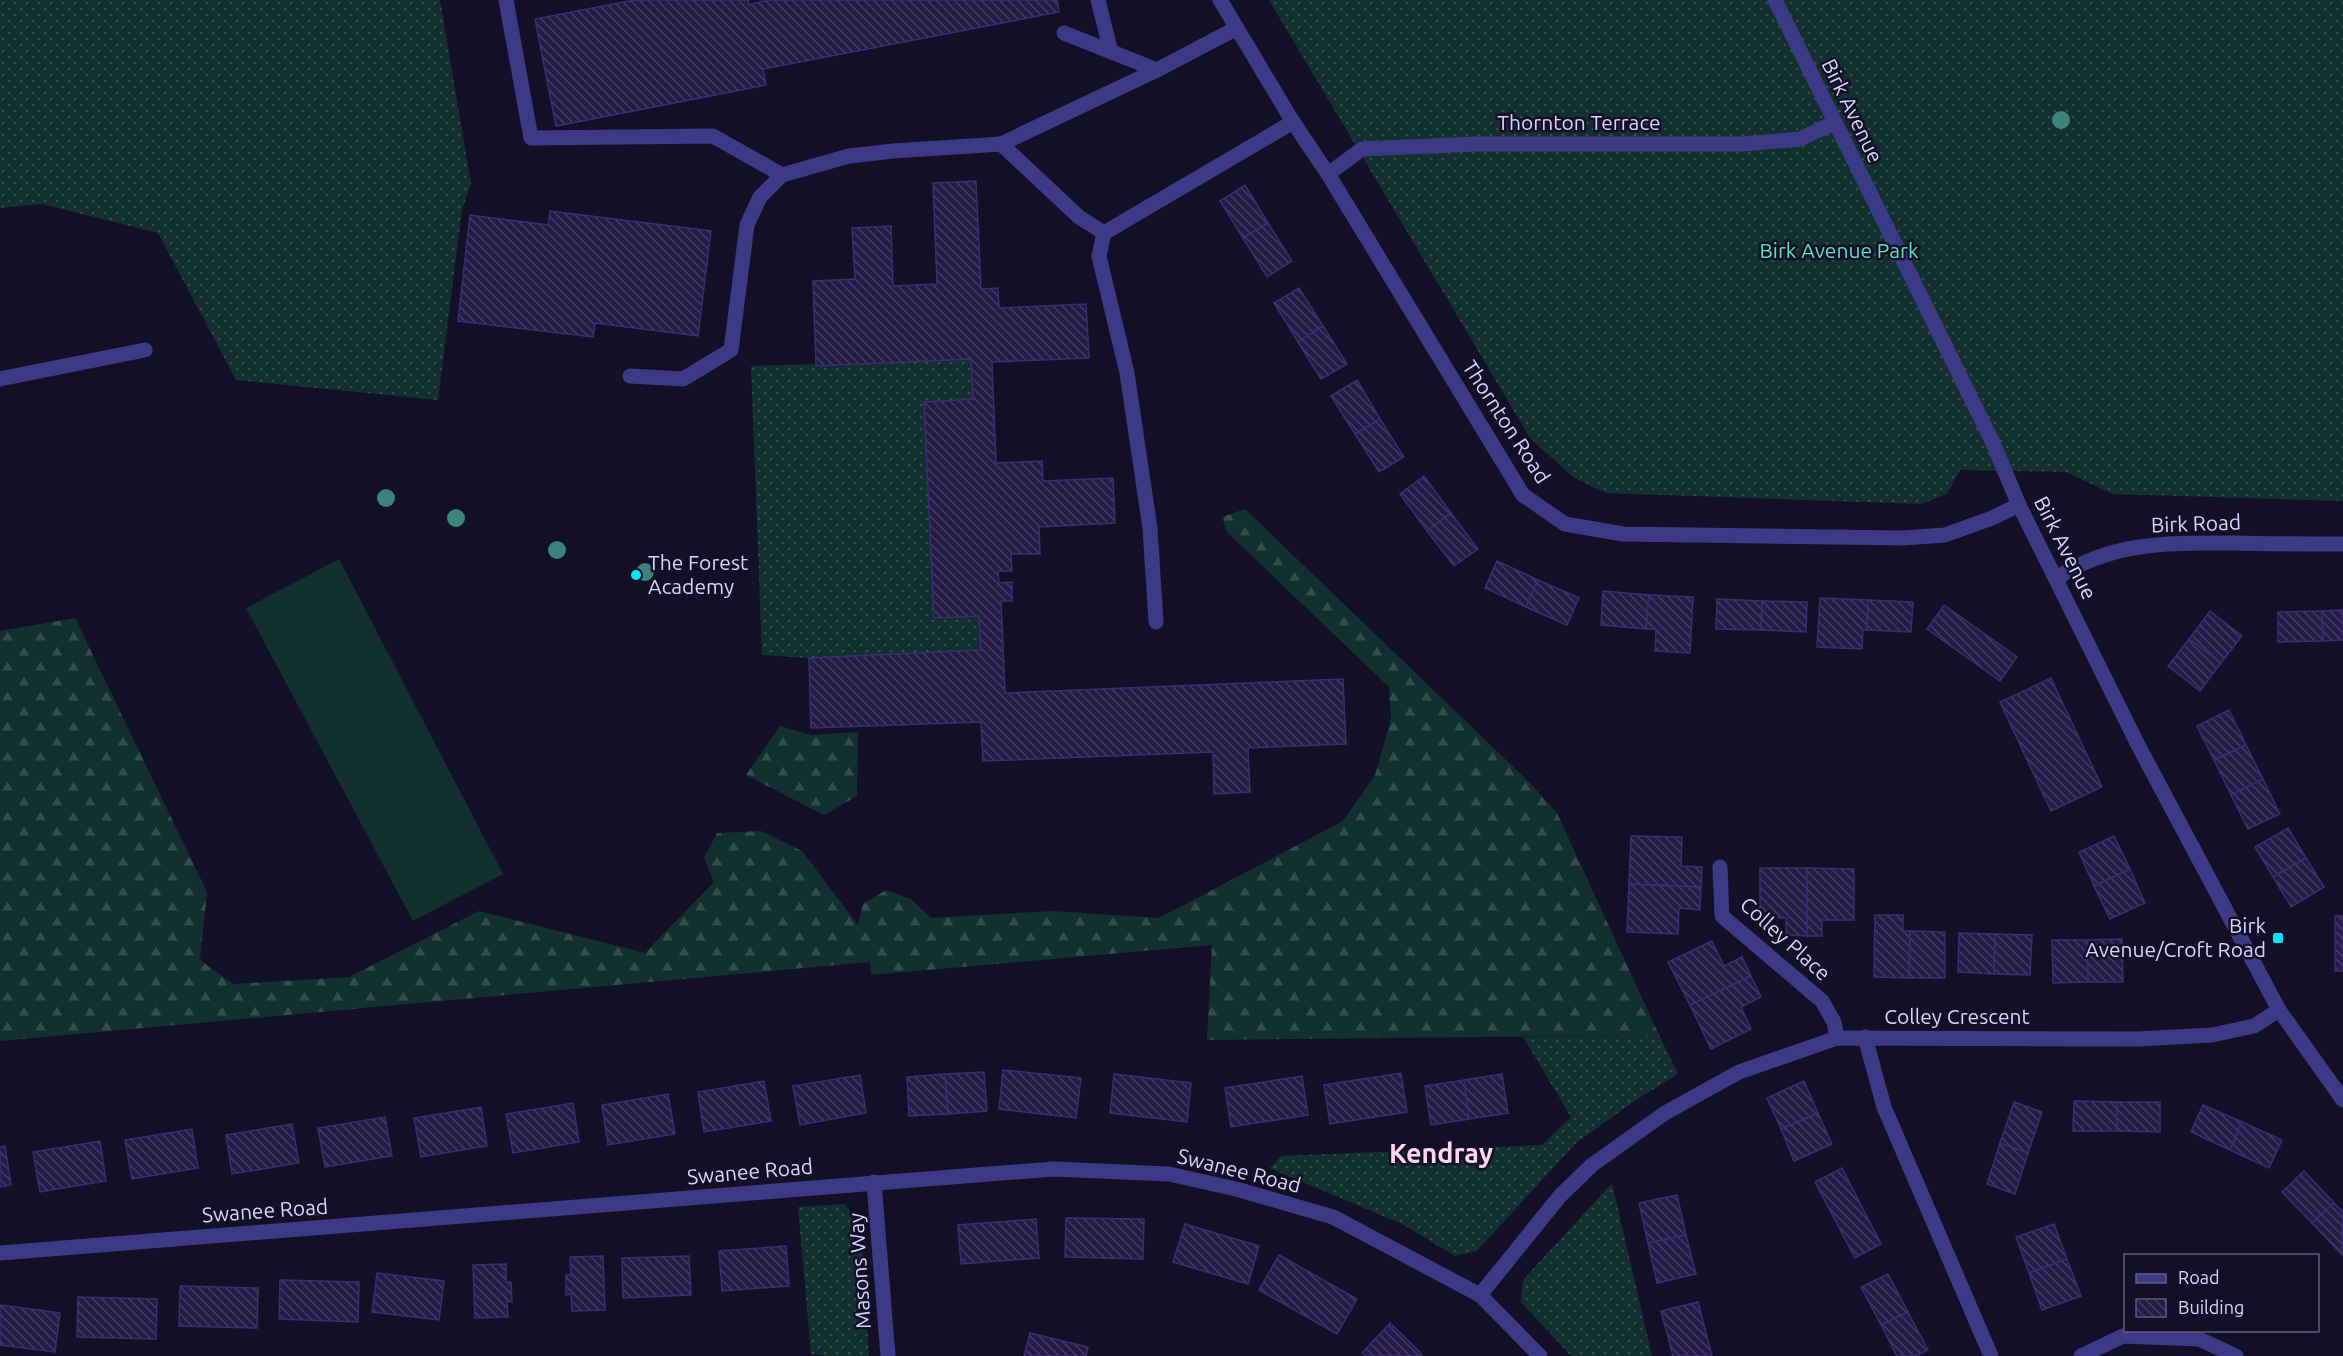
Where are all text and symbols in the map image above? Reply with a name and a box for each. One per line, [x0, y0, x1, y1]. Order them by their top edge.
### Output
street label: Birk Avenue [1817, 55, 1888, 166]
street label: Thornton Terrace [1497, 110, 1661, 134]
park label: Birk Avenue Park [1759, 238, 1919, 262]
street label: Thornton Road [1458, 356, 1555, 487]
street label: Birk Avenue [2030, 492, 2102, 603]
street label: Birk Road [2150, 509, 2241, 537]
place label: The Forest Academy [648, 550, 748, 598]
marker: The Forest Academy [629, 568, 643, 582]
street label: Colley Place [1736, 892, 1836, 985]
place label: Birk Avenue/Croft Road [2085, 913, 2266, 961]
marker: Birk Avenue/Croft Road [2271, 931, 2285, 945]
street label: Colley Crescent [1884, 1004, 2030, 1028]
district label: Kendray [1389, 1138, 1493, 1168]
street label: Swanee Road [1175, 1143, 1303, 1197]
street label: Swanee Road [686, 1154, 814, 1188]
street label: Swanee Road [201, 1194, 329, 1226]
street label: Masons Way [843, 1212, 875, 1330]
legend [2124, 1254, 2319, 1332]
text: Road [2178, 1267, 2220, 1287]
text: Building [2178, 1297, 2244, 1317]

